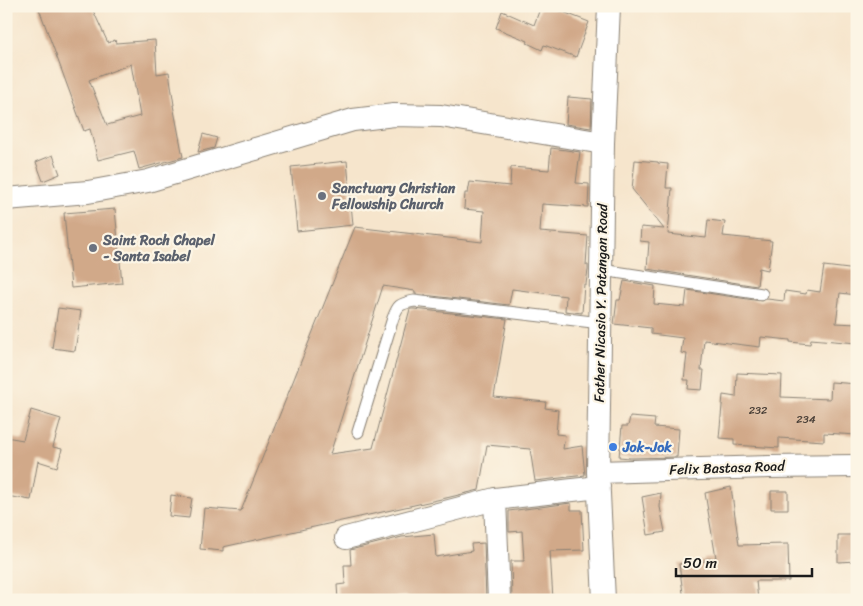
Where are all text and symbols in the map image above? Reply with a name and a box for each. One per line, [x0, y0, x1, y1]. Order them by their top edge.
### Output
place label: Sanctuary Christian Fellowship Church [331, 176, 456, 217]
marker: Sanctuary Christian Fellowship Church [316, 190, 328, 202]
street label: Father Nicasio Y. Patangan Road [587, 202, 615, 403]
place label: Saint Roch Chapel - Santa Isabel [102, 228, 216, 269]
marker: Saint Roch Chapel - Santa Isabel [87, 242, 99, 254]
house number: 232 [749, 401, 768, 420]
house number: 234 [796, 410, 816, 429]
place label: Jok-Jok [622, 435, 672, 460]
marker: Jok-Jok [607, 441, 619, 453]
street label: Felix Bastasa Road [669, 453, 787, 483]
scale bar [676, 546, 812, 578]
text: 50 m [683, 550, 718, 576]

